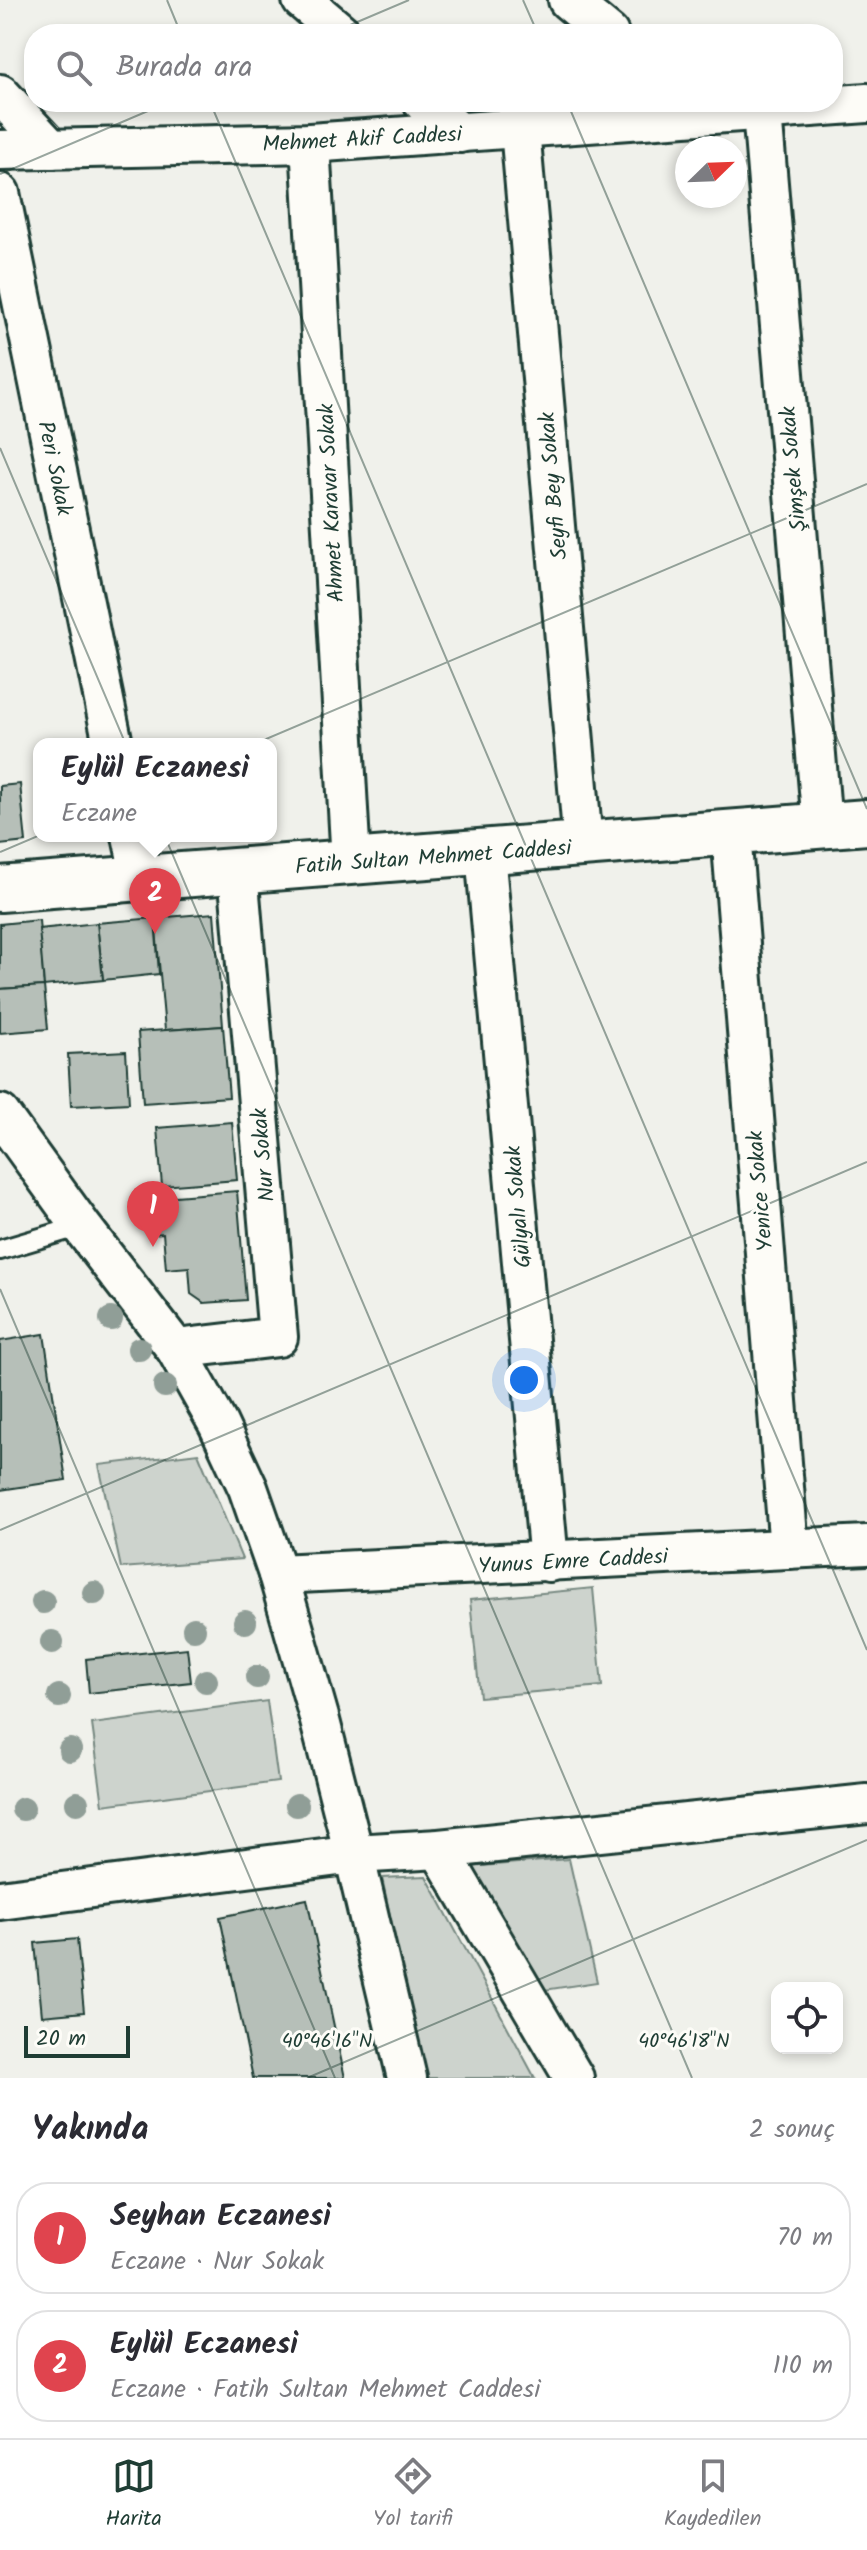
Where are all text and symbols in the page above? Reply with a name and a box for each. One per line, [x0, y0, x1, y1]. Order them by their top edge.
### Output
search box [24, 24, 843, 112]
text: Burada ara [116, 44, 253, 92]
icon: search [52, 46, 96, 90]
street label: Mehmet Akif Caddesi [261, 118, 464, 163]
north arrow [675, 136, 747, 208]
street label: Ahmet Karavar Sokak [310, 402, 355, 603]
street label: Şimşek Sokak [772, 404, 817, 533]
street label: Seyfi Bey Sokak [531, 410, 578, 561]
street label: Peri Sokak [26, 418, 81, 520]
popup [33, 738, 277, 842]
text: Eylül Eczanesi [61, 745, 249, 793]
text: Eczane [61, 793, 137, 835]
street label: Fatih Sultan Mehmet Caddesi [294, 831, 573, 886]
pin: 2 [129, 868, 181, 934]
street label: Nur Sokak [243, 1106, 286, 1203]
street label: Yenice Sokak [739, 1129, 784, 1252]
street label: Gülyalı Sokak [497, 1144, 542, 1269]
pin: 1 [127, 1181, 179, 1247]
your location [504, 1360, 544, 1400]
street label: Yunus Emre Caddesi [477, 1540, 670, 1585]
map controls [771, 1982, 843, 2054]
button: locate [771, 1982, 843, 2054]
scale bar [24, 2022, 130, 2058]
text: 20 m [36, 2022, 86, 2057]
text: 40°46'16"N [282, 2026, 372, 2058]
text: 40°46'18"N [638, 2026, 730, 2058]
text: Yakında [32, 2103, 149, 2157]
text: 2 sonuç [749, 2109, 835, 2151]
text: Seyhan Eczanesi [110, 2193, 331, 2241]
text: 1 [56, 2217, 64, 2259]
text: 70 m [777, 2217, 833, 2259]
text: Eczane · Nur Sokak [110, 2241, 324, 2283]
text: Eylül Eczanesi [110, 2321, 298, 2369]
text: 2 [52, 2345, 68, 2387]
text: 110 m [773, 2345, 833, 2387]
text: Eczane · Fatih Sultan Mehmet Caddesi [110, 2369, 540, 2411]
tab: Harita [106, 2454, 162, 2537]
tab: Yol tarifi [373, 2454, 453, 2537]
tab: Kaydedilen [664, 2454, 761, 2537]

